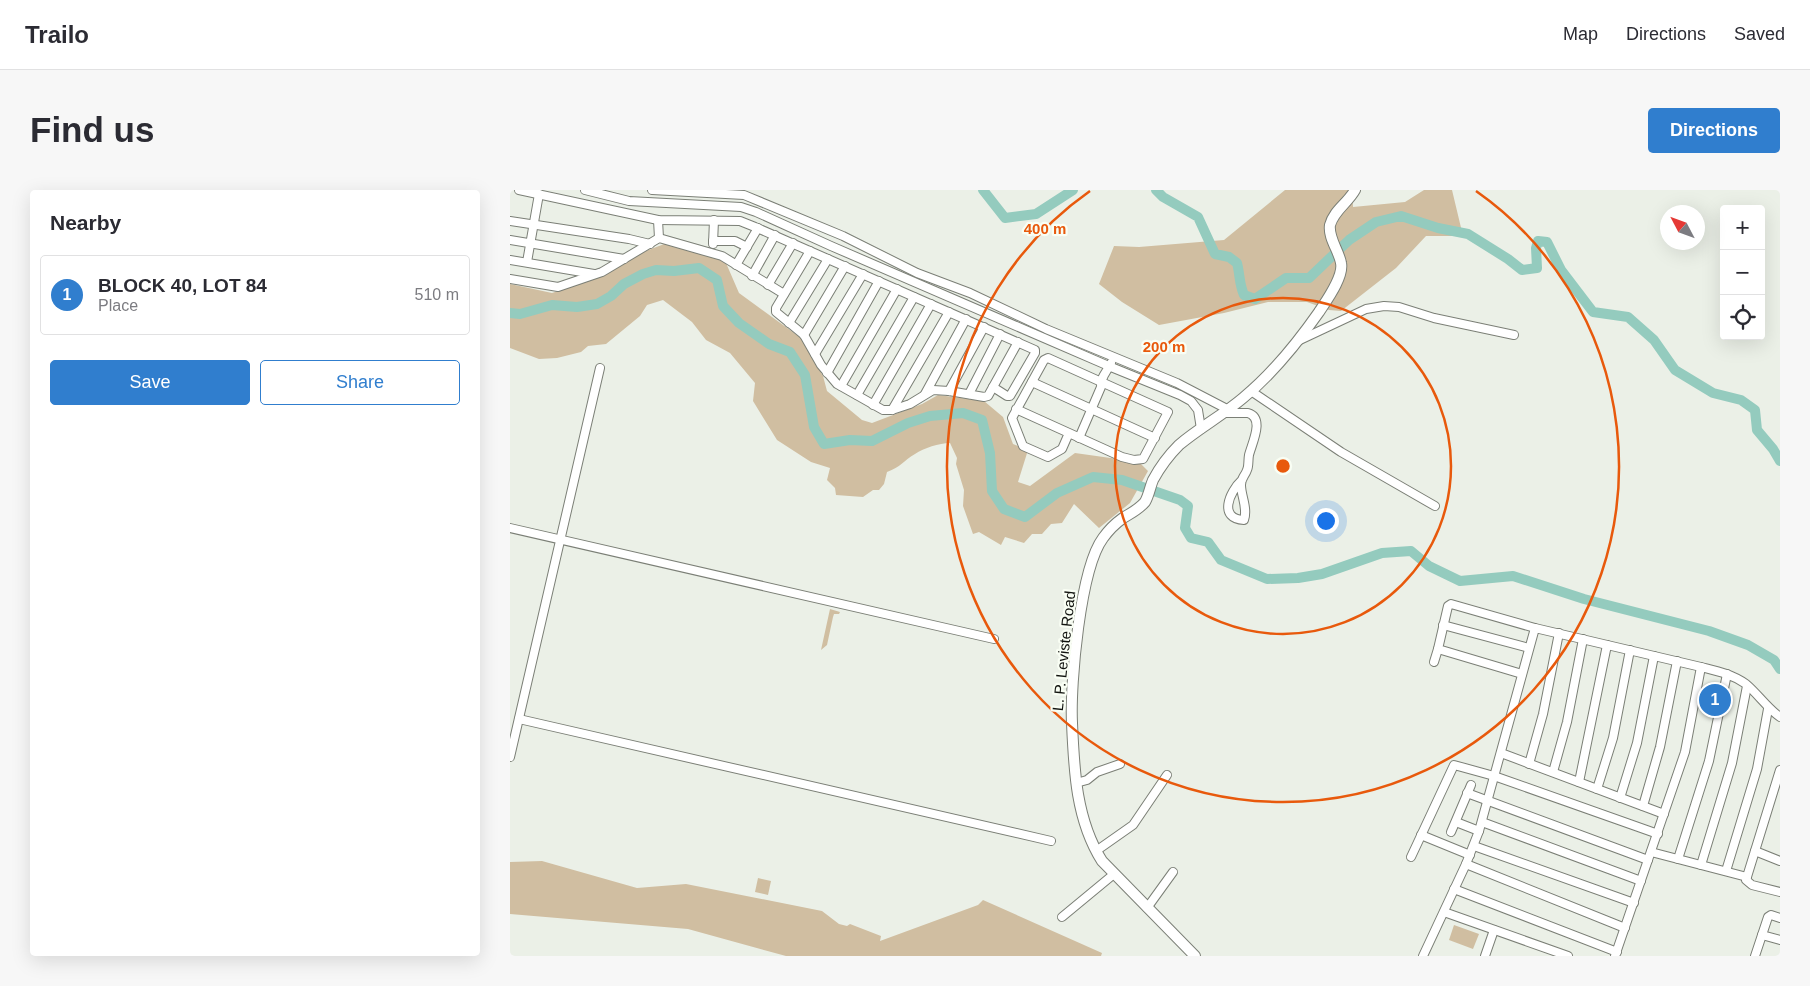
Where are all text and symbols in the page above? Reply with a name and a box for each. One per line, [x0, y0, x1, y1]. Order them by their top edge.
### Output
text: Trailo [25, 21, 89, 48]
text: Map [1563, 24, 1598, 44]
text: Directions [1626, 24, 1706, 44]
text: Saved [1734, 24, 1785, 44]
button: Directions [1648, 108, 1780, 153]
text: Find us [30, 110, 154, 149]
north arrow [1660, 205, 1705, 250]
map controls [1720, 205, 1765, 340]
button: + [1720, 205, 1765, 250]
text: Nearby [50, 211, 121, 234]
text: 400 m [1024, 220, 1066, 237]
button: − [1720, 250, 1765, 295]
text: BLOCK 40, LOT 84 [98, 275, 267, 296]
text: 1 [63, 286, 71, 303]
text: 510 m [415, 286, 459, 303]
button: locate [1720, 295, 1765, 340]
text: Place [98, 297, 138, 314]
text: 200 m [1143, 338, 1185, 355]
button: Save [50, 360, 250, 405]
button: Share [260, 360, 460, 405]
centre of rings [1274, 457, 1292, 475]
your location [1313, 508, 1339, 534]
street label: L. P. Leviste Road [1049, 590, 1078, 712]
pin: 1 [1699, 681, 1731, 719]

